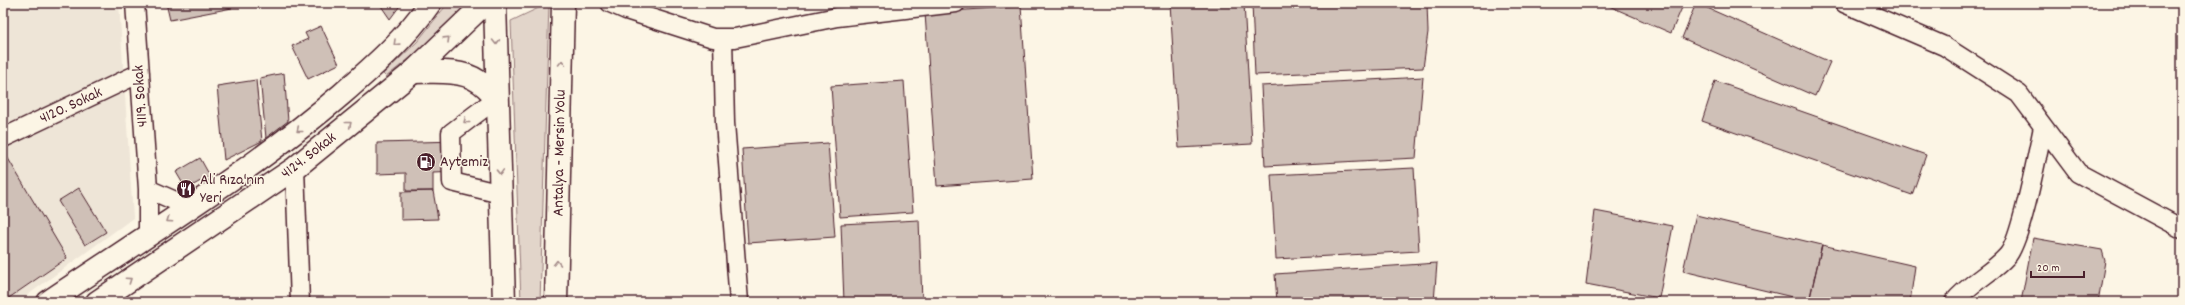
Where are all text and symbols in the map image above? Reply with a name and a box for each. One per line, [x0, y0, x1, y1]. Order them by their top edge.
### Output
one-way arrow [442, 36, 450, 44]
one-way arrow [393, 39, 401, 46]
one-way arrow [492, 39, 500, 45]
one-way arrow [558, 60, 566, 66]
street label: 4119. Sokak [127, 64, 155, 128]
street label: 4120. Sokak [36, 81, 106, 131]
street label: Antalya - Mersin Yolu [547, 89, 573, 217]
one-way arrow [464, 117, 471, 124]
one-way arrow [345, 122, 352, 129]
one-way arrow [296, 125, 303, 132]
street label: 4124. Sokak [276, 127, 342, 185]
fuel station icon: Aytemiz [415, 151, 437, 173]
place label: Aytemiz [440, 151, 488, 174]
place label: Ali Rıza'nın Yeri [200, 169, 264, 210]
one-way arrow [496, 169, 504, 175]
restaurant icon: Ali Rıza'nın Yeri [175, 178, 197, 200]
one-way arrow [167, 215, 174, 222]
scale bar [2031, 253, 2084, 279]
one-way arrow [553, 260, 562, 266]
text: 20 m [2037, 260, 2060, 277]
one-way arrow [125, 278, 132, 285]

